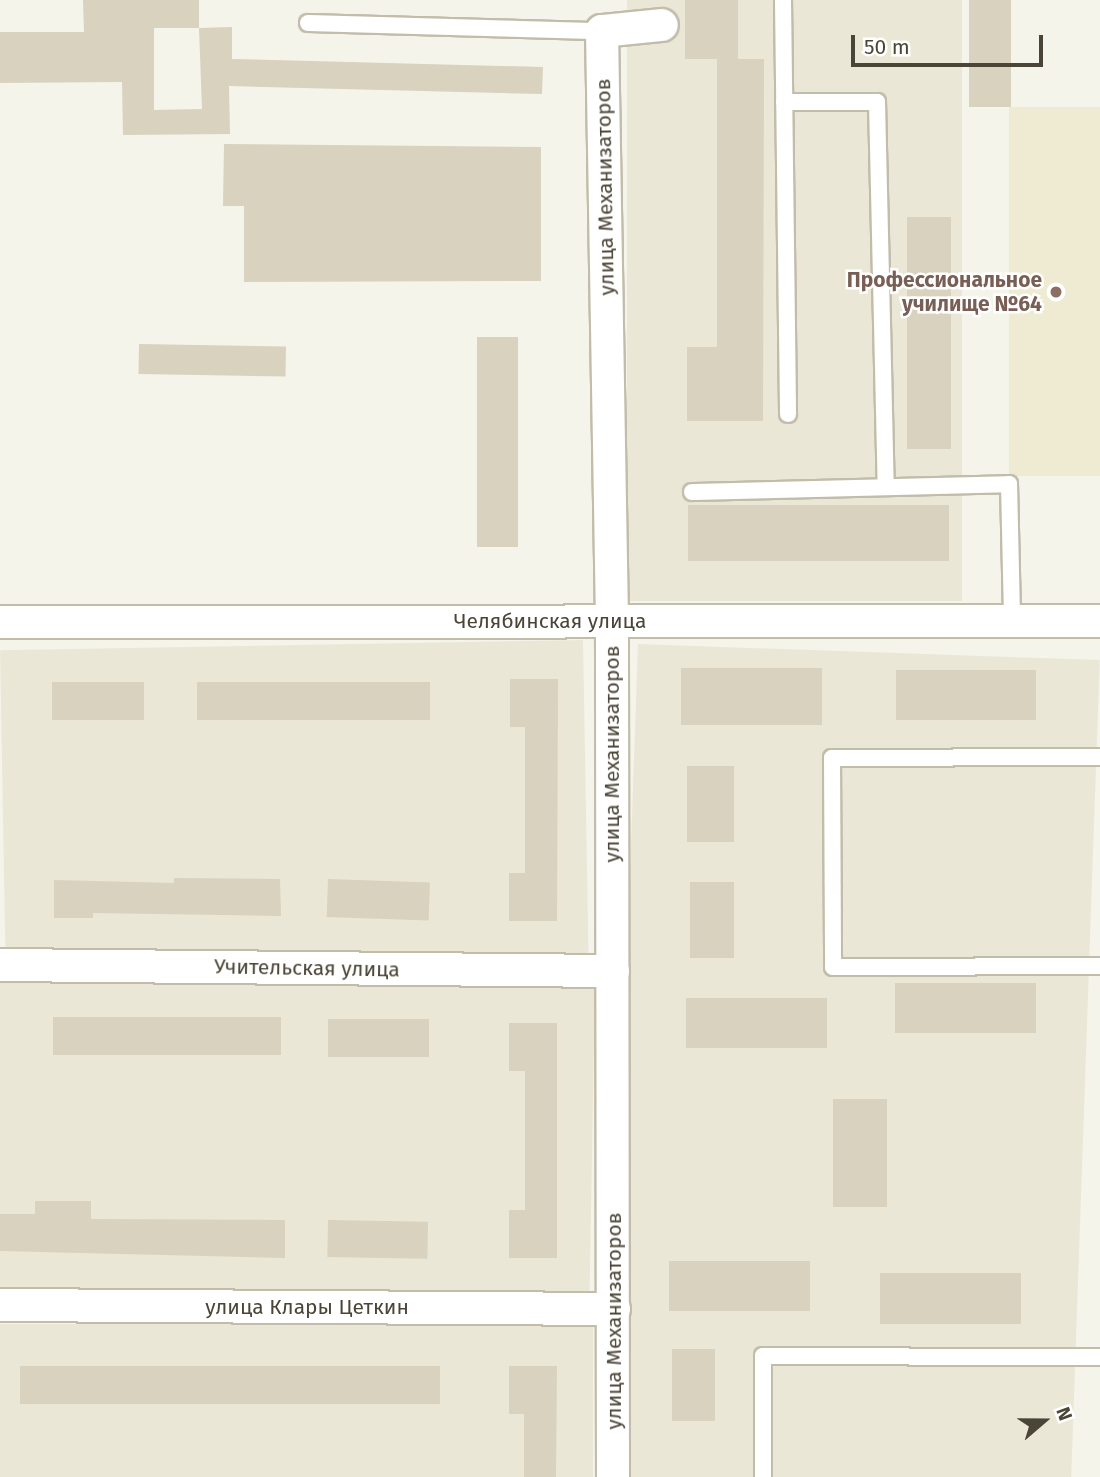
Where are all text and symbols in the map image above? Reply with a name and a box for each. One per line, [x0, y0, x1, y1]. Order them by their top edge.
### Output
scale bar [855, 21, 1048, 65]
text: 50 m [864, 34, 910, 60]
street label: улица Механизаторов [591, 78, 619, 296]
place label: Профессиональное училище №64 [847, 267, 1042, 317]
marker: Профессиональное училище №64 [1048, 284, 1064, 300]
street label: Челябинская улица [454, 608, 646, 634]
street label: улица Механизаторов [599, 645, 625, 863]
street label: Учительская улица [214, 954, 400, 982]
street label: улица Механизаторов [601, 1212, 627, 1430]
street label: улица Клары Цеткин [205, 1294, 409, 1320]
north arrow [1009, 1386, 1079, 1456]
text: N [1051, 1404, 1077, 1423]

